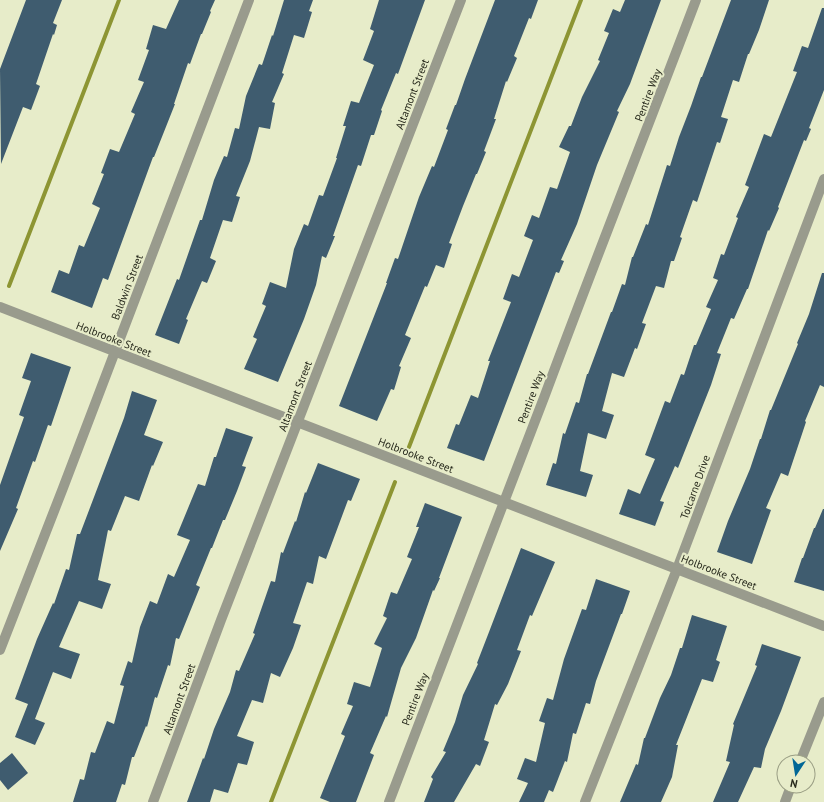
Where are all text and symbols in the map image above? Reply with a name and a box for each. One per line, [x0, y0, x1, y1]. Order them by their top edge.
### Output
street label: Altamont Street [392, 56, 432, 131]
street label: Pentire Way [632, 66, 665, 123]
street label: Baldwin Street [108, 252, 146, 322]
street label: Holbrooke Street [74, 318, 154, 360]
street label: Altamont Street [275, 358, 315, 433]
street label: Pentire Way [515, 368, 548, 425]
street label: Holbrooke Street [376, 434, 456, 476]
street label: Tolcarne Drive [677, 453, 713, 521]
street label: Holbrooke Street [679, 551, 759, 593]
street label: Altamont Street [160, 661, 198, 736]
street label: Pentire Way [399, 670, 432, 727]
north arrow [776, 754, 816, 794]
text: N [789, 776, 799, 791]

